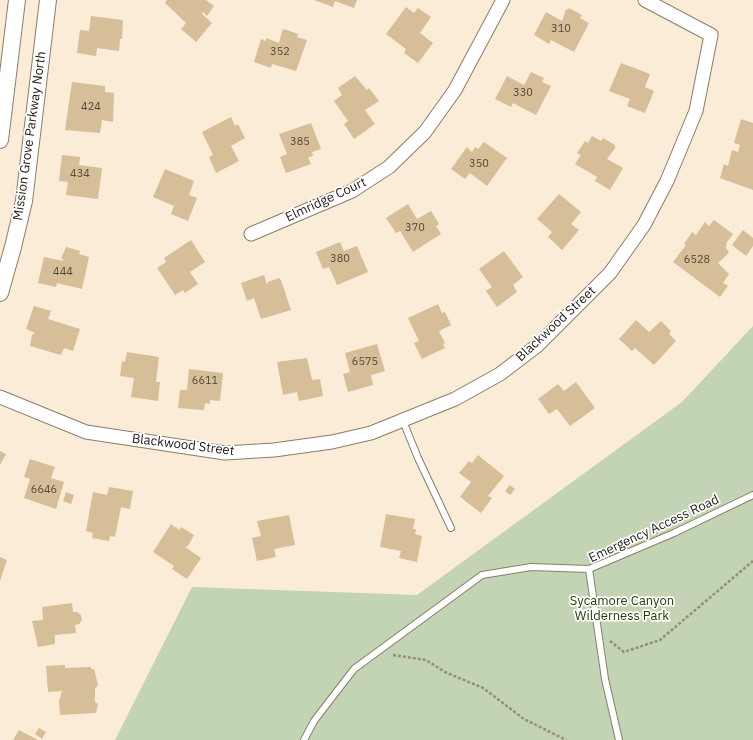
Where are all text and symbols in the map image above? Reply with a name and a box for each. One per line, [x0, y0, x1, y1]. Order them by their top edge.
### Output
house number: 310 [551, 22, 571, 36]
house number: 352 [270, 45, 290, 59]
street label: Mission Grove Parkway North [10, 50, 50, 222]
house number: 330 [513, 86, 533, 100]
house number: 424 [81, 100, 101, 114]
house number: 385 [290, 135, 310, 149]
house number: 350 [469, 157, 489, 171]
house number: 434 [70, 167, 90, 181]
street label: Elmridge Court [283, 175, 369, 225]
house number: 370 [405, 221, 425, 235]
house number: 380 [330, 252, 350, 266]
house number: 6528 [684, 253, 710, 267]
house number: 444 [53, 265, 73, 279]
street label: Blackwood Street [513, 283, 599, 365]
house number: 6575 [352, 355, 378, 369]
house number: 6611 [192, 374, 218, 388]
street label: Blackwood Street [131, 431, 235, 459]
house number: 6646 [31, 483, 57, 497]
street label: Emergency Access Road [586, 492, 722, 566]
park label: Sycamore Canyon Wilderness Park [570, 593, 674, 624]

